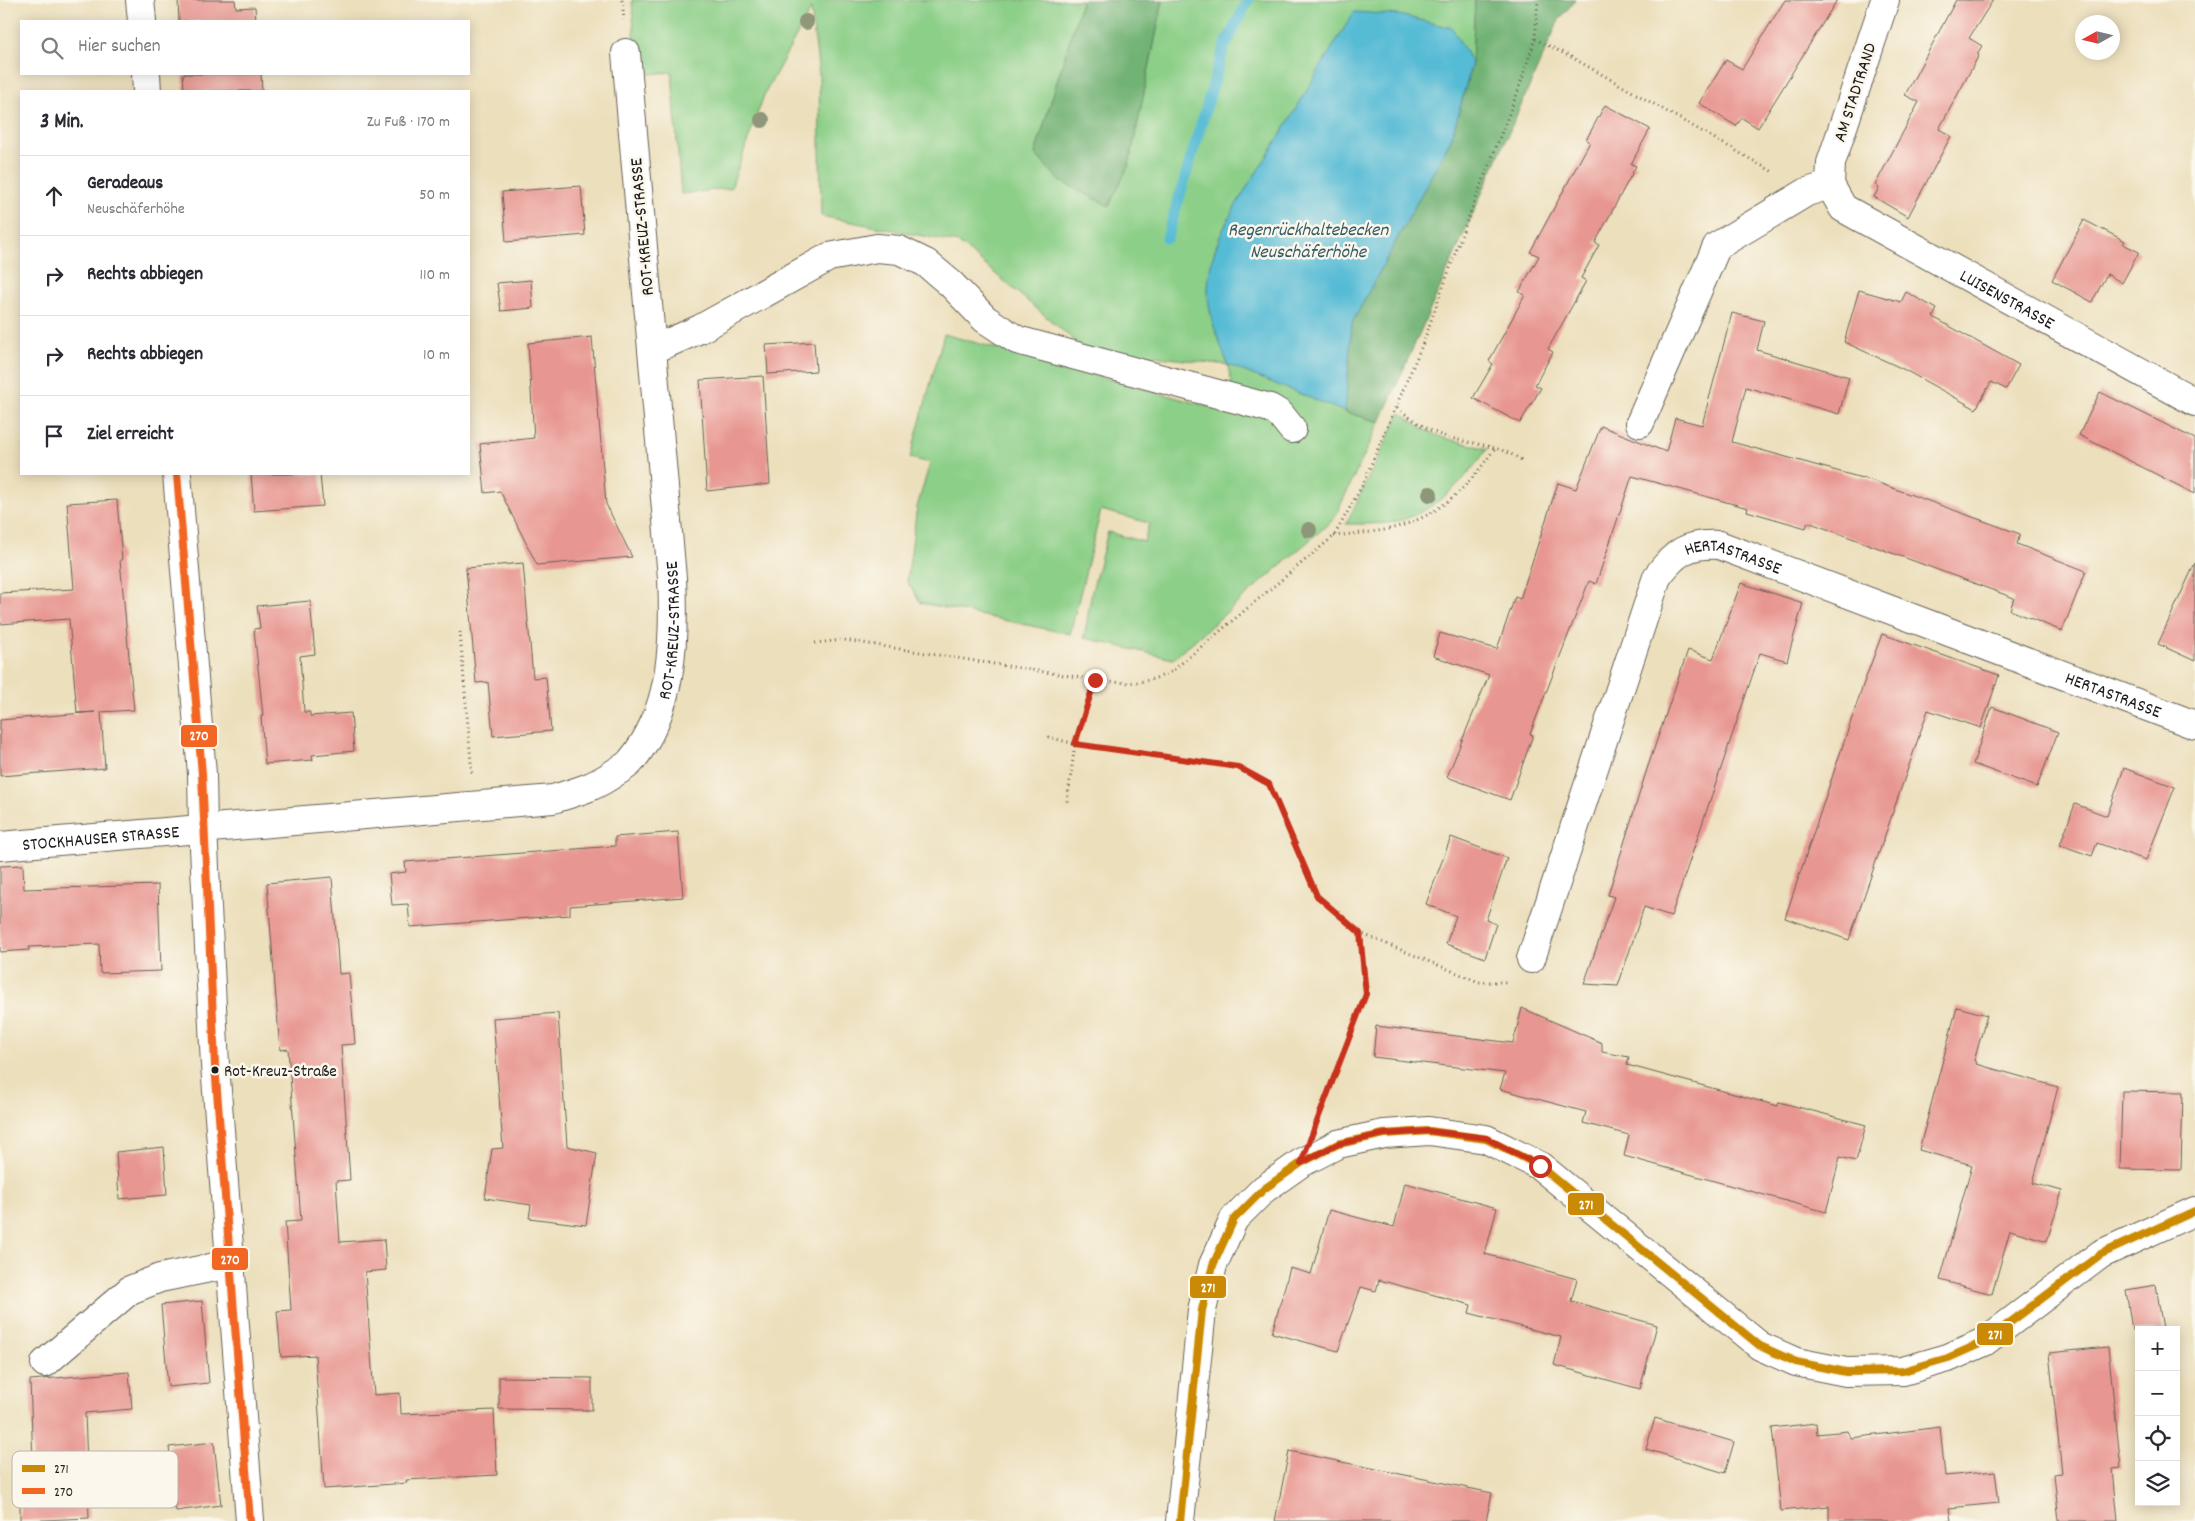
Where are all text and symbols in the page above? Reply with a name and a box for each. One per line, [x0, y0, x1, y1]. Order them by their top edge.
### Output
north arrow [2075, 15, 2120, 60]
search box [20, 20, 470, 75]
icon: search [38, 34, 66, 62]
text: Hier suchen [78, 34, 161, 61]
street label: AM STADTRAND [1829, 40, 1884, 145]
text: 3 Min. [40, 108, 83, 138]
text: Zu Fuß · 170 m [367, 111, 450, 134]
street label: ROT-KREUZ-STRASSE [625, 157, 662, 297]
text: Geradeaus [87, 171, 163, 198]
icon: ahead [40, 182, 68, 210]
text: 50 m [419, 184, 450, 207]
text: Neuschäferhöhe [87, 198, 185, 221]
water label: Regenrückhaltebecken Neuschäferhöhe [1228, 218, 1389, 267]
icon: right [40, 262, 68, 290]
text: Rechts abbiegen [87, 262, 203, 289]
text: 110 m [420, 264, 450, 287]
street label: LUISENSTRASSE [1954, 265, 2058, 337]
icon: right [40, 342, 68, 370]
text: Rechts abbiegen [87, 342, 203, 369]
text: 10 m [423, 344, 450, 367]
icon: arrive [40, 422, 68, 450]
text: Ziel erreicht [87, 422, 174, 449]
street label: HERTASTRASSE [1681, 535, 1784, 582]
street label: ROT-KREUZ-STRASSE [653, 560, 688, 703]
street label: HERTASTRASSE [2061, 667, 2164, 726]
route end [1084, 669, 1107, 692]
line badge: 270 [180, 724, 218, 748]
text: 270 [189, 727, 209, 747]
street label: STOCKHAUSER STRASSE [21, 821, 180, 859]
place label: Rot-Kreuz-Straße [224, 1061, 337, 1085]
marker: Rot-Kreuz-Straße [210, 1065, 220, 1075]
route start [1529, 1155, 1552, 1178]
line badge: 271 [1567, 1192, 1605, 1216]
text: 271 [1579, 1196, 1593, 1216]
line badge: 270 [211, 1247, 249, 1271]
text: 270 [220, 1251, 240, 1271]
line badge: 271 [1189, 1275, 1227, 1299]
text: 271 [1201, 1279, 1215, 1299]
line badge: 271 [1976, 1322, 2014, 1346]
text: 271 [1988, 1326, 2002, 1346]
map controls [2135, 1326, 2180, 1506]
button: + [2135, 1326, 2180, 1371]
button: − [2135, 1371, 2180, 1416]
button: locate [2135, 1416, 2180, 1461]
legend [12, 1451, 178, 1508]
text: 271 [54, 1460, 69, 1480]
button: layers [2135, 1461, 2180, 1506]
text: 270 [54, 1483, 73, 1503]

